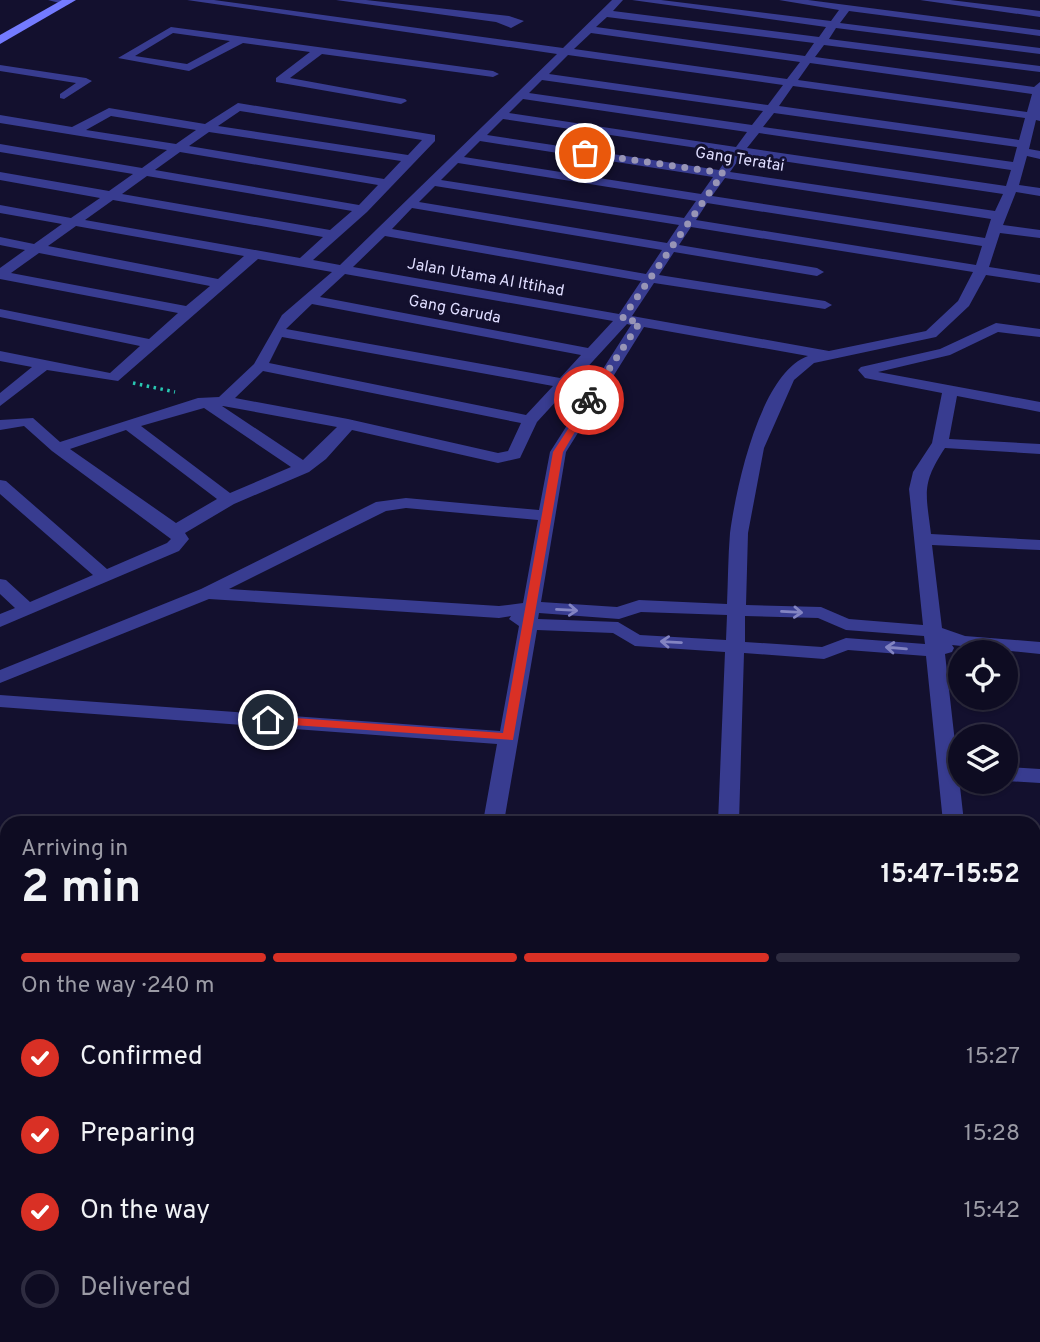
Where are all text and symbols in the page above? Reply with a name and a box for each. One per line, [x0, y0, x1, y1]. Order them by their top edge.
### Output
pin [555, 123, 615, 183]
icon: bag [566, 134, 604, 172]
street label: Gang Teratai [694, 143, 786, 177]
street label: Jalan Utama Al Ittihad [406, 254, 566, 302]
street label: Gang Garuda [407, 291, 503, 329]
courier [554, 365, 624, 435]
icon: bike [570, 381, 608, 419]
one-way arrow [555, 603, 578, 616]
one-way arrow [781, 606, 804, 619]
one-way arrow [660, 635, 683, 648]
map controls [948, 640, 1018, 794]
button: locate [948, 640, 1018, 710]
one-way arrow [885, 641, 908, 654]
pin [238, 690, 298, 750]
icon: home [249, 701, 287, 739]
button: layers [948, 724, 1018, 794]
text: Arriving in [21, 835, 128, 864]
text: 15:47–15:52 [881, 859, 1020, 892]
text: 2 min [21, 860, 141, 919]
text: On the way · 240 m [21, 972, 215, 1001]
icon: check [21, 1039, 59, 1077]
text: Confirmed [80, 1041, 203, 1074]
text: 15:27 [966, 1043, 1020, 1072]
icon: check [21, 1116, 59, 1154]
text: Preparing [80, 1118, 195, 1151]
text: 15:28 [964, 1120, 1020, 1149]
icon: check [21, 1193, 59, 1231]
text: On the way [80, 1195, 210, 1228]
text: 15:42 [964, 1197, 1020, 1226]
text: Delivered [80, 1272, 191, 1305]

